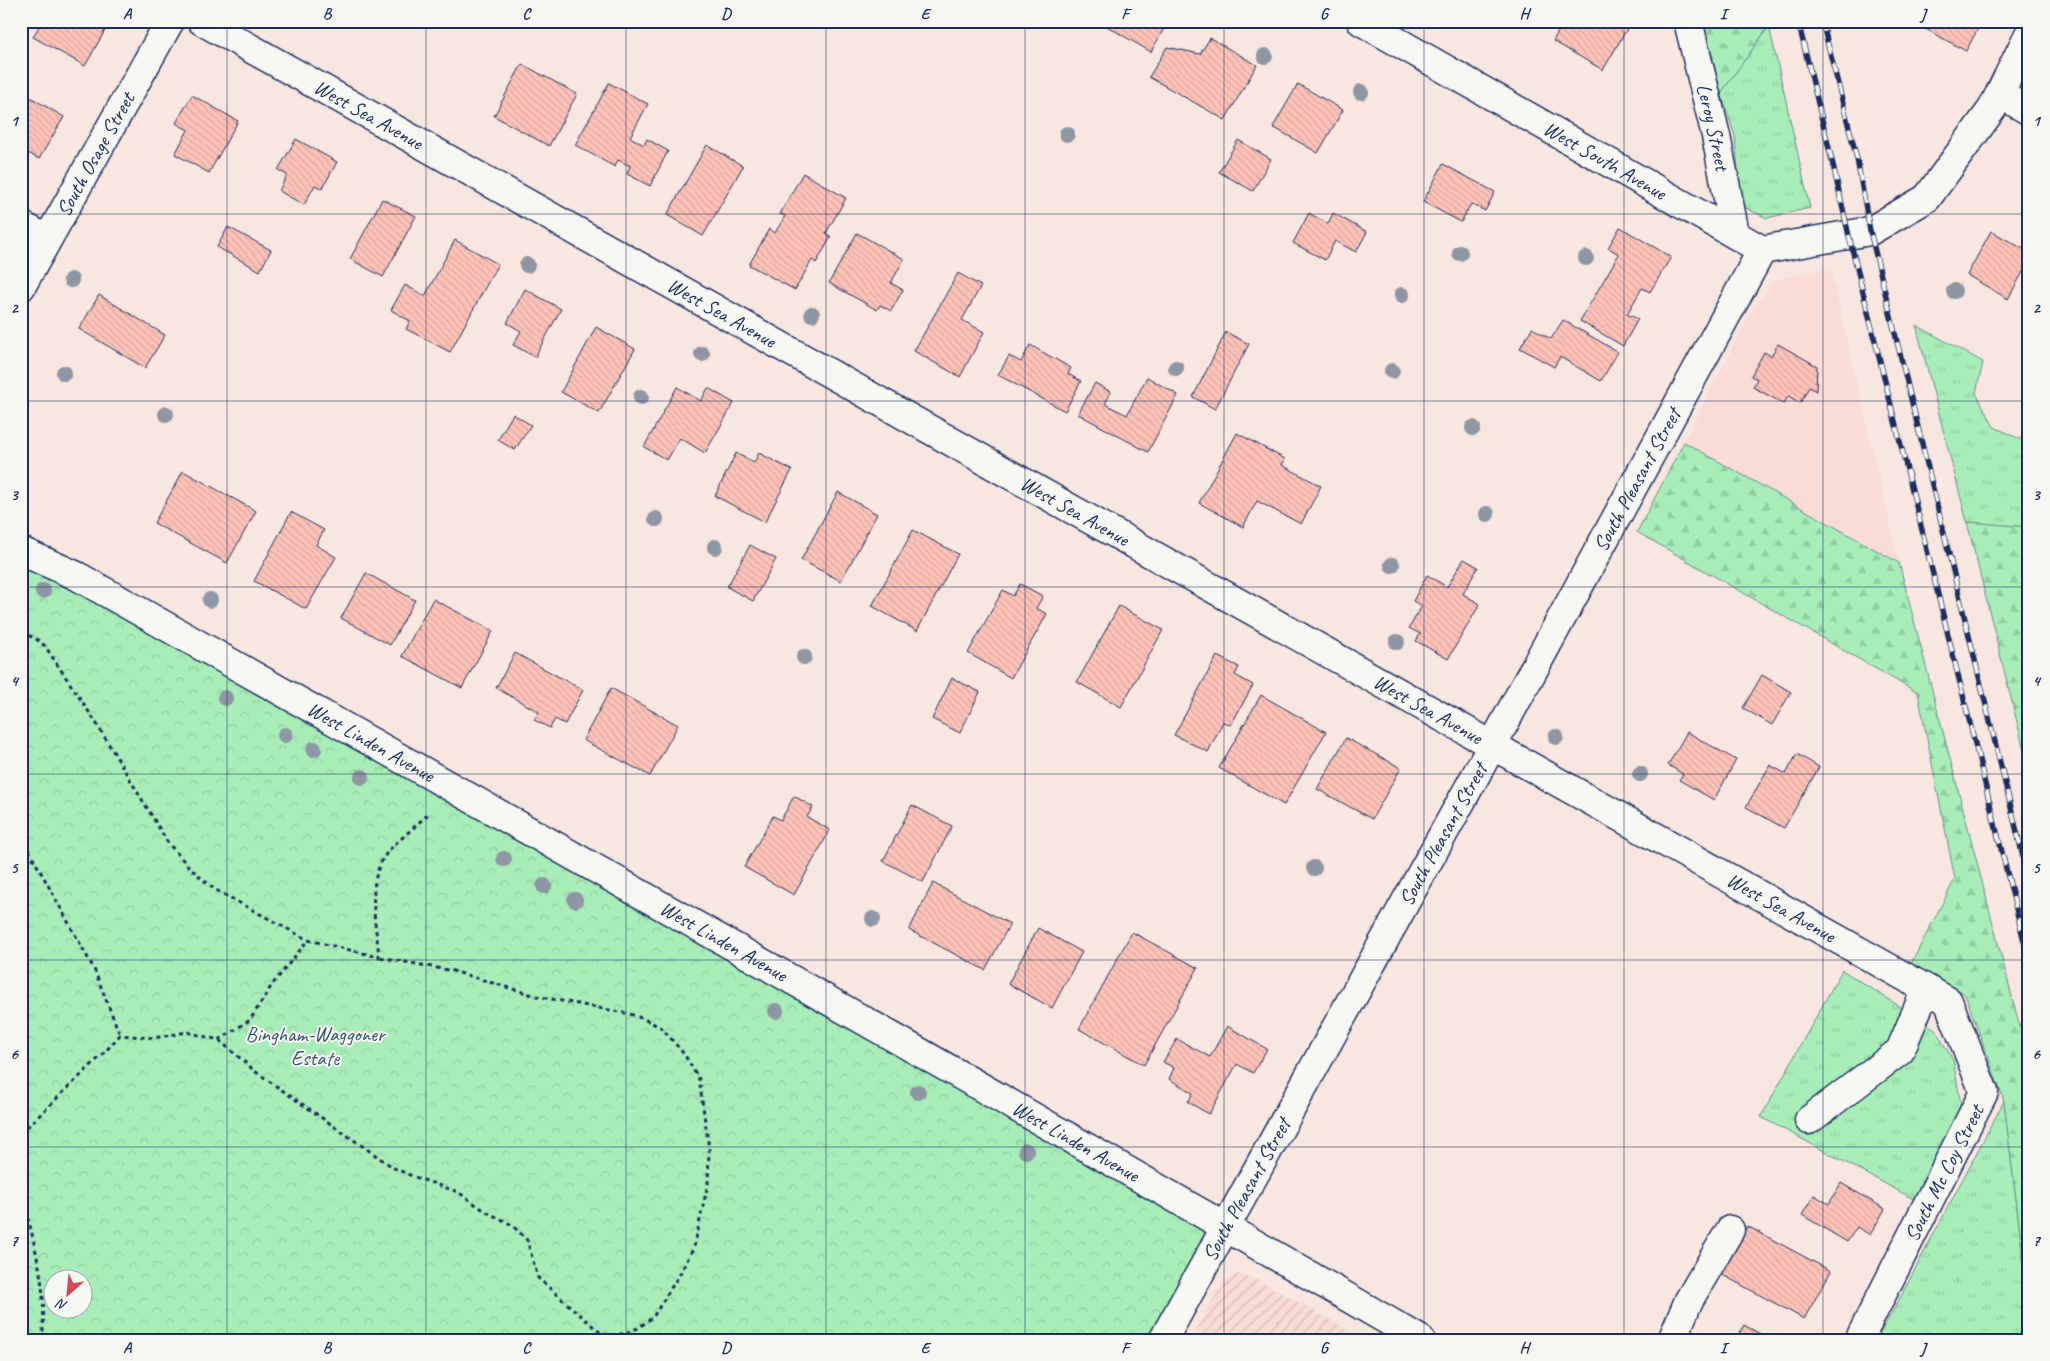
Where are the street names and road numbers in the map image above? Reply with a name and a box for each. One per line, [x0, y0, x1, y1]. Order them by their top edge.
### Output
street label: West Sea Avenue [310, 74, 428, 156]
street label: Leroy Street [1691, 81, 1736, 175]
street label: South Osage Street [50, 86, 141, 221]
street label: West South Avenue [1539, 115, 1672, 206]
street label: West Sea Avenue [663, 272, 782, 354]
street label: South Pleasant Street [1587, 401, 1688, 556]
street label: West Sea Avenue [1016, 470, 1135, 552]
street label: West Sea Avenue [1369, 668, 1488, 751]
street label: West Linden Avenue [303, 696, 440, 789]
street label: South Pleasant Street [1393, 756, 1494, 910]
street label: West Sea Avenue [1722, 867, 1841, 949]
street label: West Linden Avenue [656, 895, 793, 988]
street label: West Linden Avenue [1008, 1095, 1145, 1188]
street label: South Mc Coy Street [1898, 1099, 1990, 1246]
street label: South Pleasant Street [1196, 1111, 1298, 1265]

